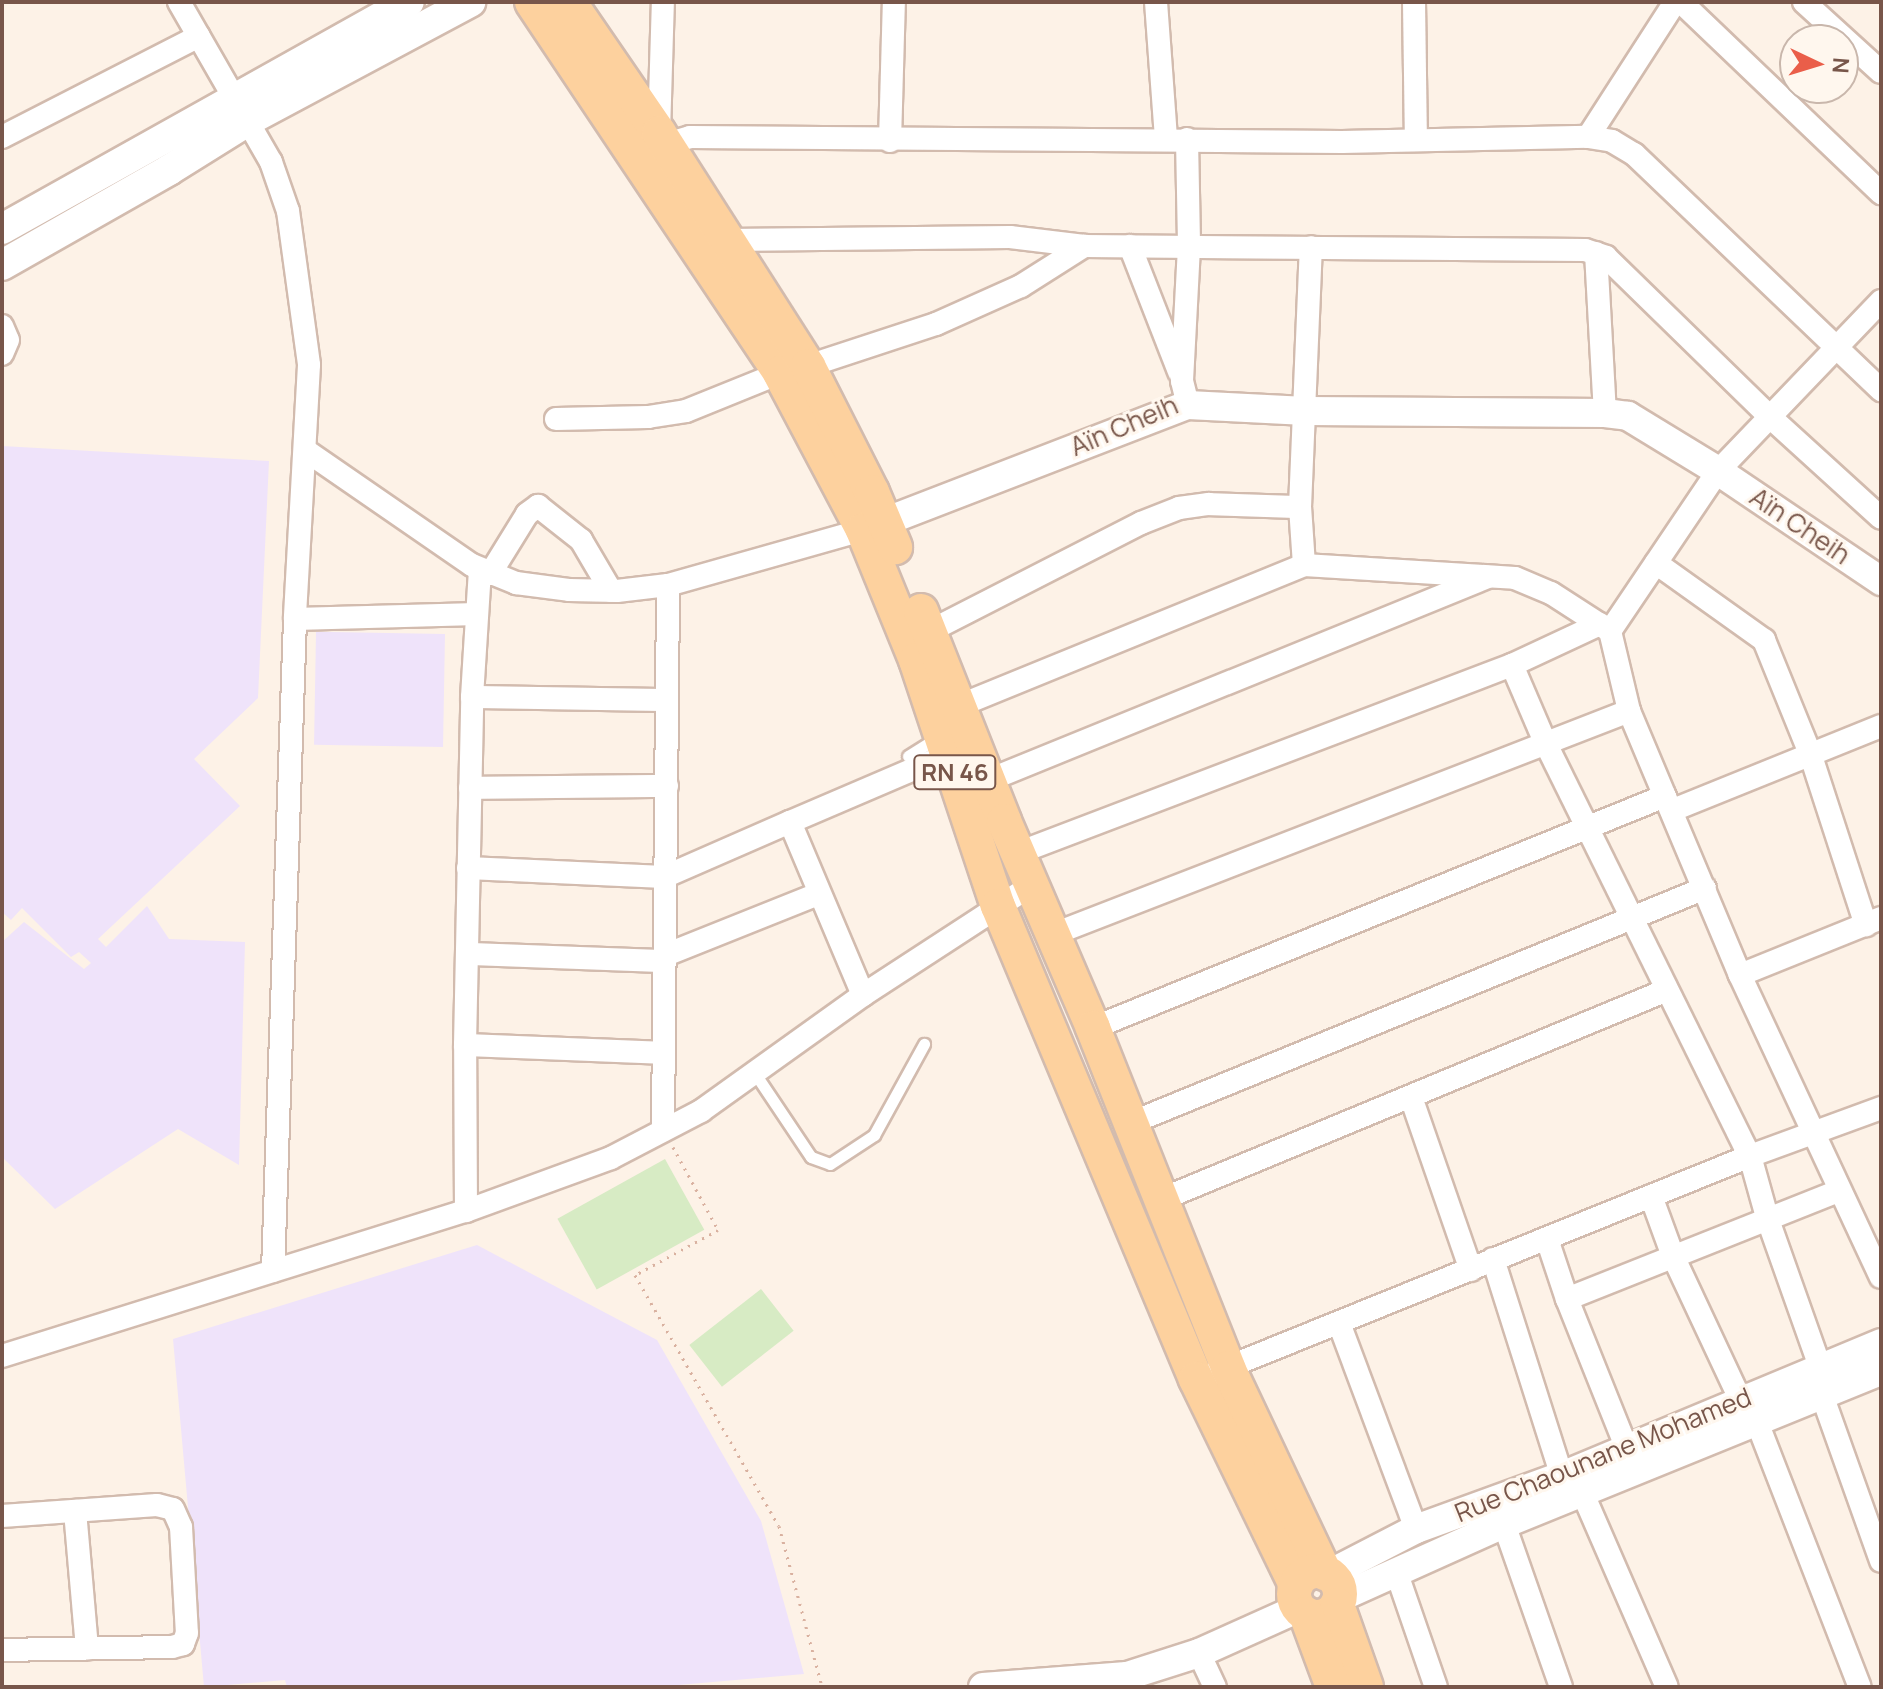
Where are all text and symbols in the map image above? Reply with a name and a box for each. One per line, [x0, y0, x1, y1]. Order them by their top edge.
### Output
north arrow [1779, 24, 1859, 104]
text: N [1825, 57, 1856, 74]
street label: Aïn Cheih [1065, 389, 1183, 463]
street label: Aïn Cheih [1744, 481, 1856, 571]
road number: RN 46 [913, 752, 997, 792]
street label: Rue Chaounane Mohamed [1450, 1381, 1756, 1529]

